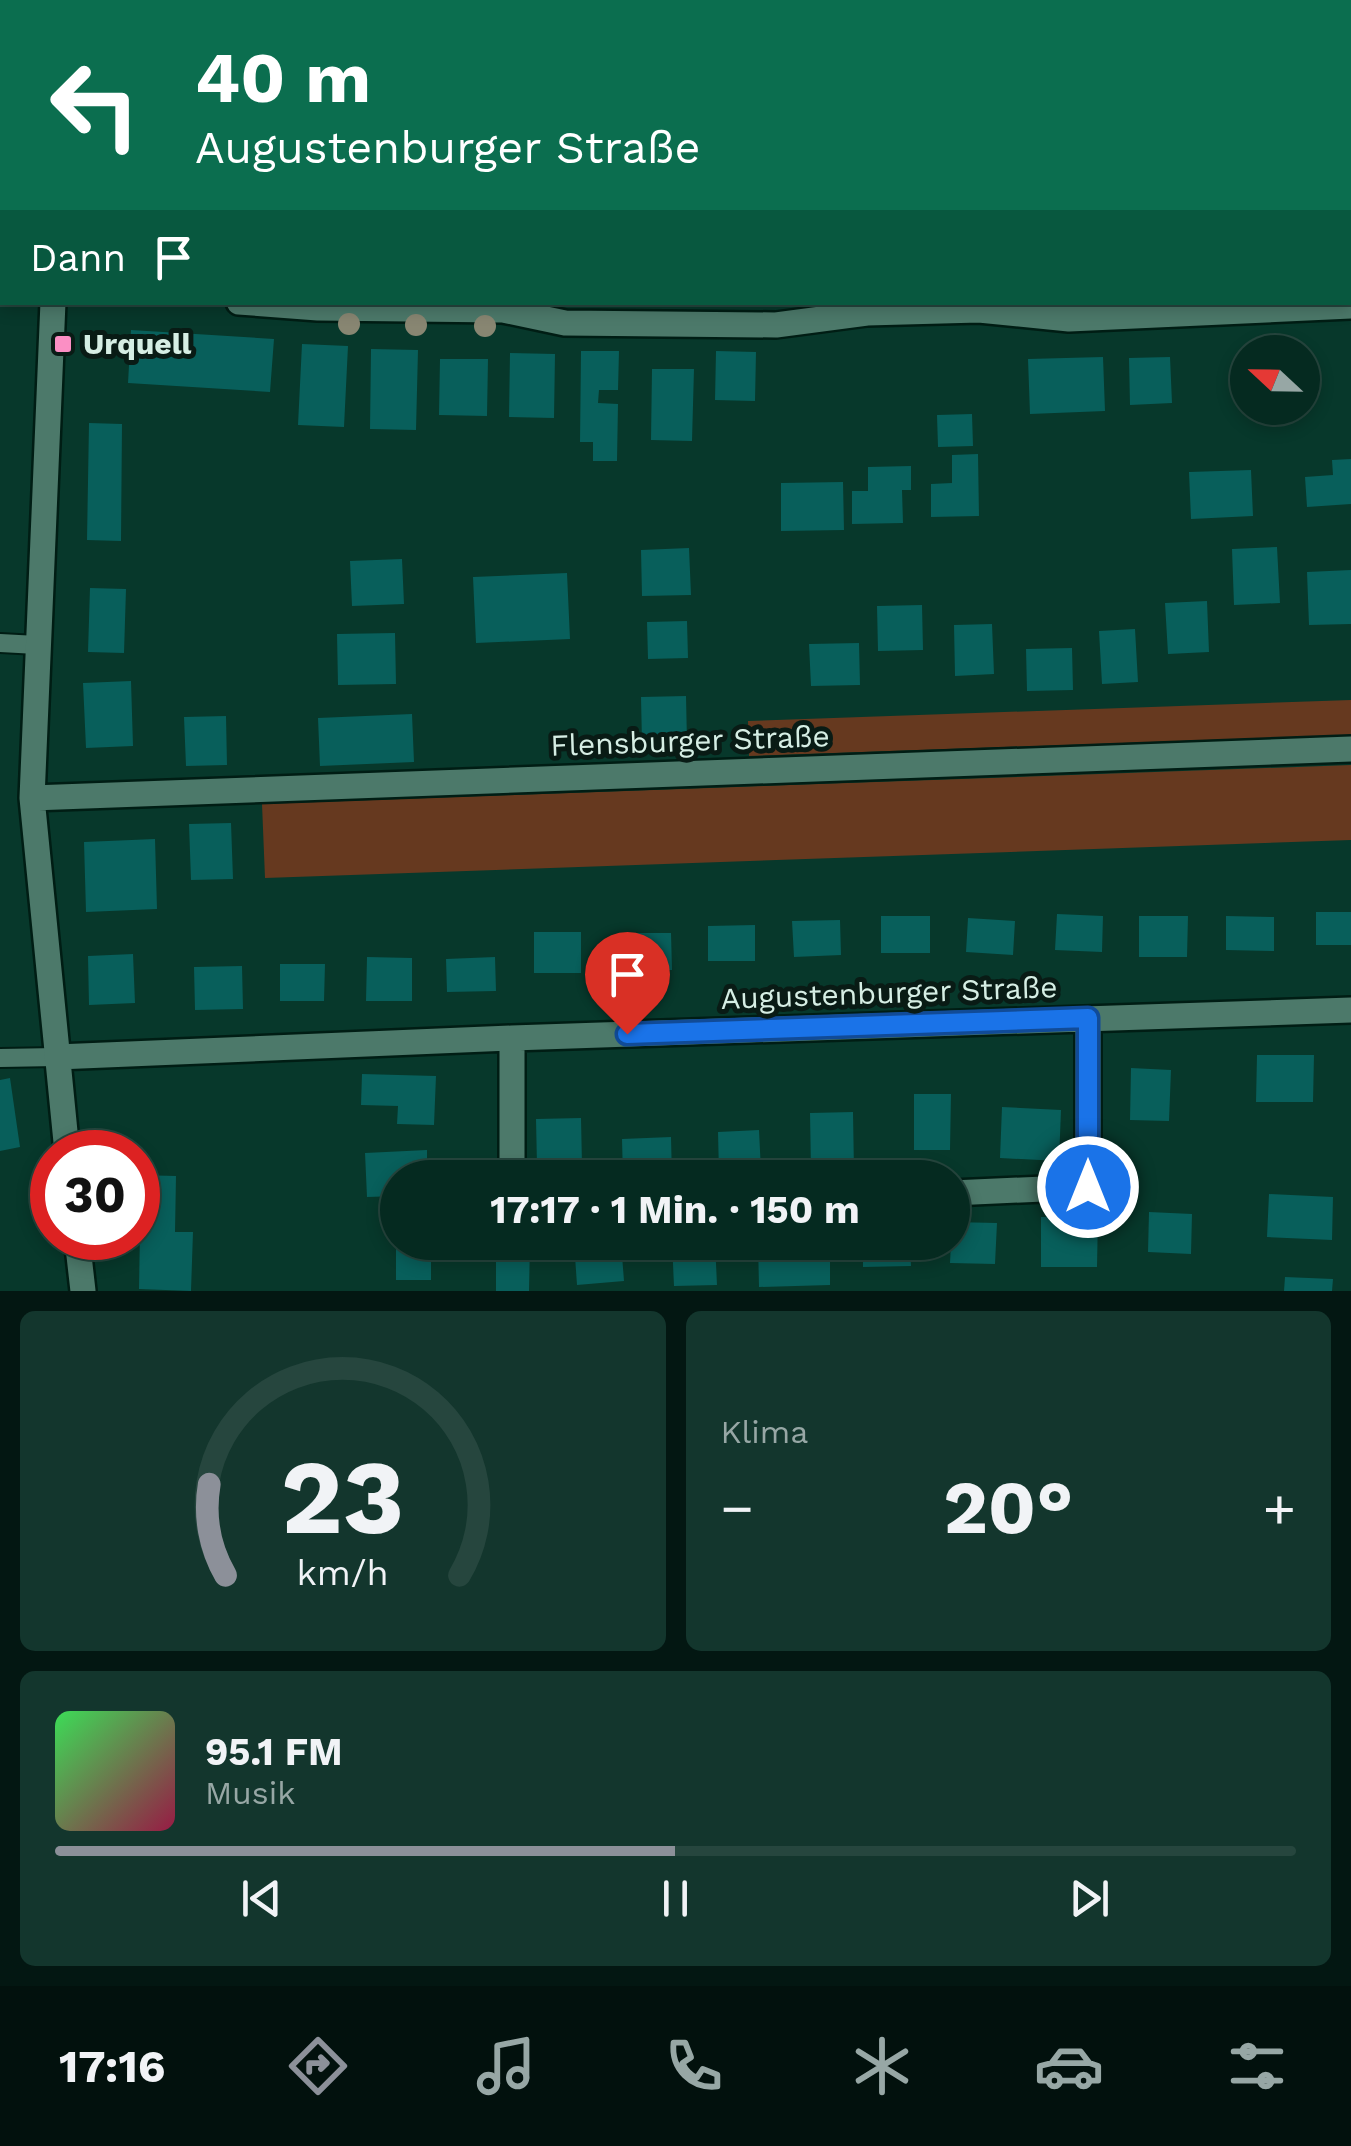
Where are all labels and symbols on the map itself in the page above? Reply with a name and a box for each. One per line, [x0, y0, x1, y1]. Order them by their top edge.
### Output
place label: Urquell [83, 326, 192, 361]
marker: Urquell [52, 333, 74, 355]
north arrow [1230, 335, 1320, 425]
street label: Flensburger Straße [550, 718, 830, 763]
pin [585, 932, 670, 1035]
street label: Augustenburger Straße [720, 969, 1058, 1016]
speed limit sign: 30 [30, 1130, 160, 1260]
position arrow [1036, 1135, 1140, 1239]

